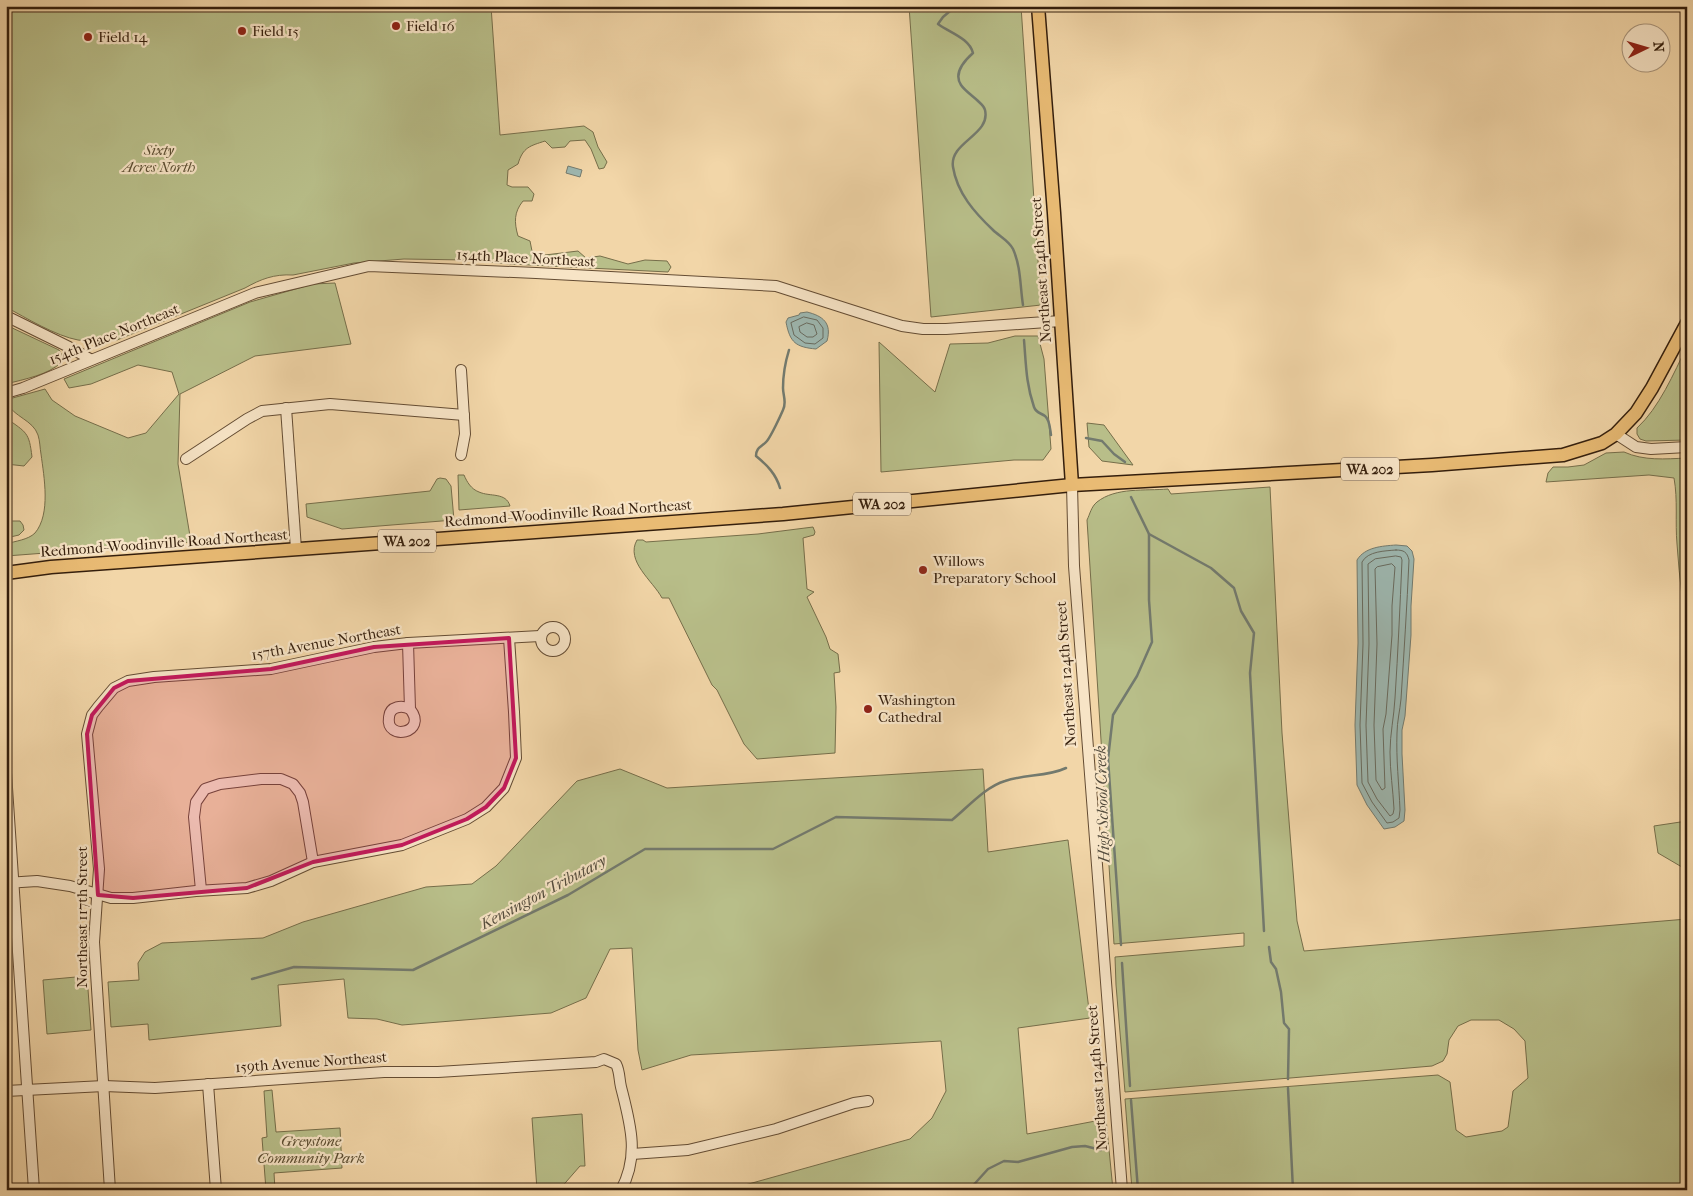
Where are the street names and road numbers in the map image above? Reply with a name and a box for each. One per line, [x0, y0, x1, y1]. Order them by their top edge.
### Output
street label: Northeast 124th Street [1027, 196, 1055, 343]
street label: 154th Place Northeast [456, 245, 597, 271]
street label: 154th Place Northeast [46, 299, 182, 368]
road number: WA 202 [1341, 458, 1399, 480]
road number: WA 202 [853, 492, 911, 516]
street label: Redmond-Woodinville Road Northeast [444, 495, 693, 531]
street label: Redmond-Woodinville Road Northeast [40, 525, 289, 561]
road number: WA 202 [378, 530, 436, 552]
street label: Northeast 124th Street [1052, 600, 1080, 747]
street label: 157th Avenue Northeast [250, 620, 403, 664]
street label: Northeast 117th Street [73, 845, 91, 988]
street label: Northeast 124th Street [1083, 1004, 1111, 1151]
street label: 159th Avenue Northeast [234, 1048, 388, 1076]

